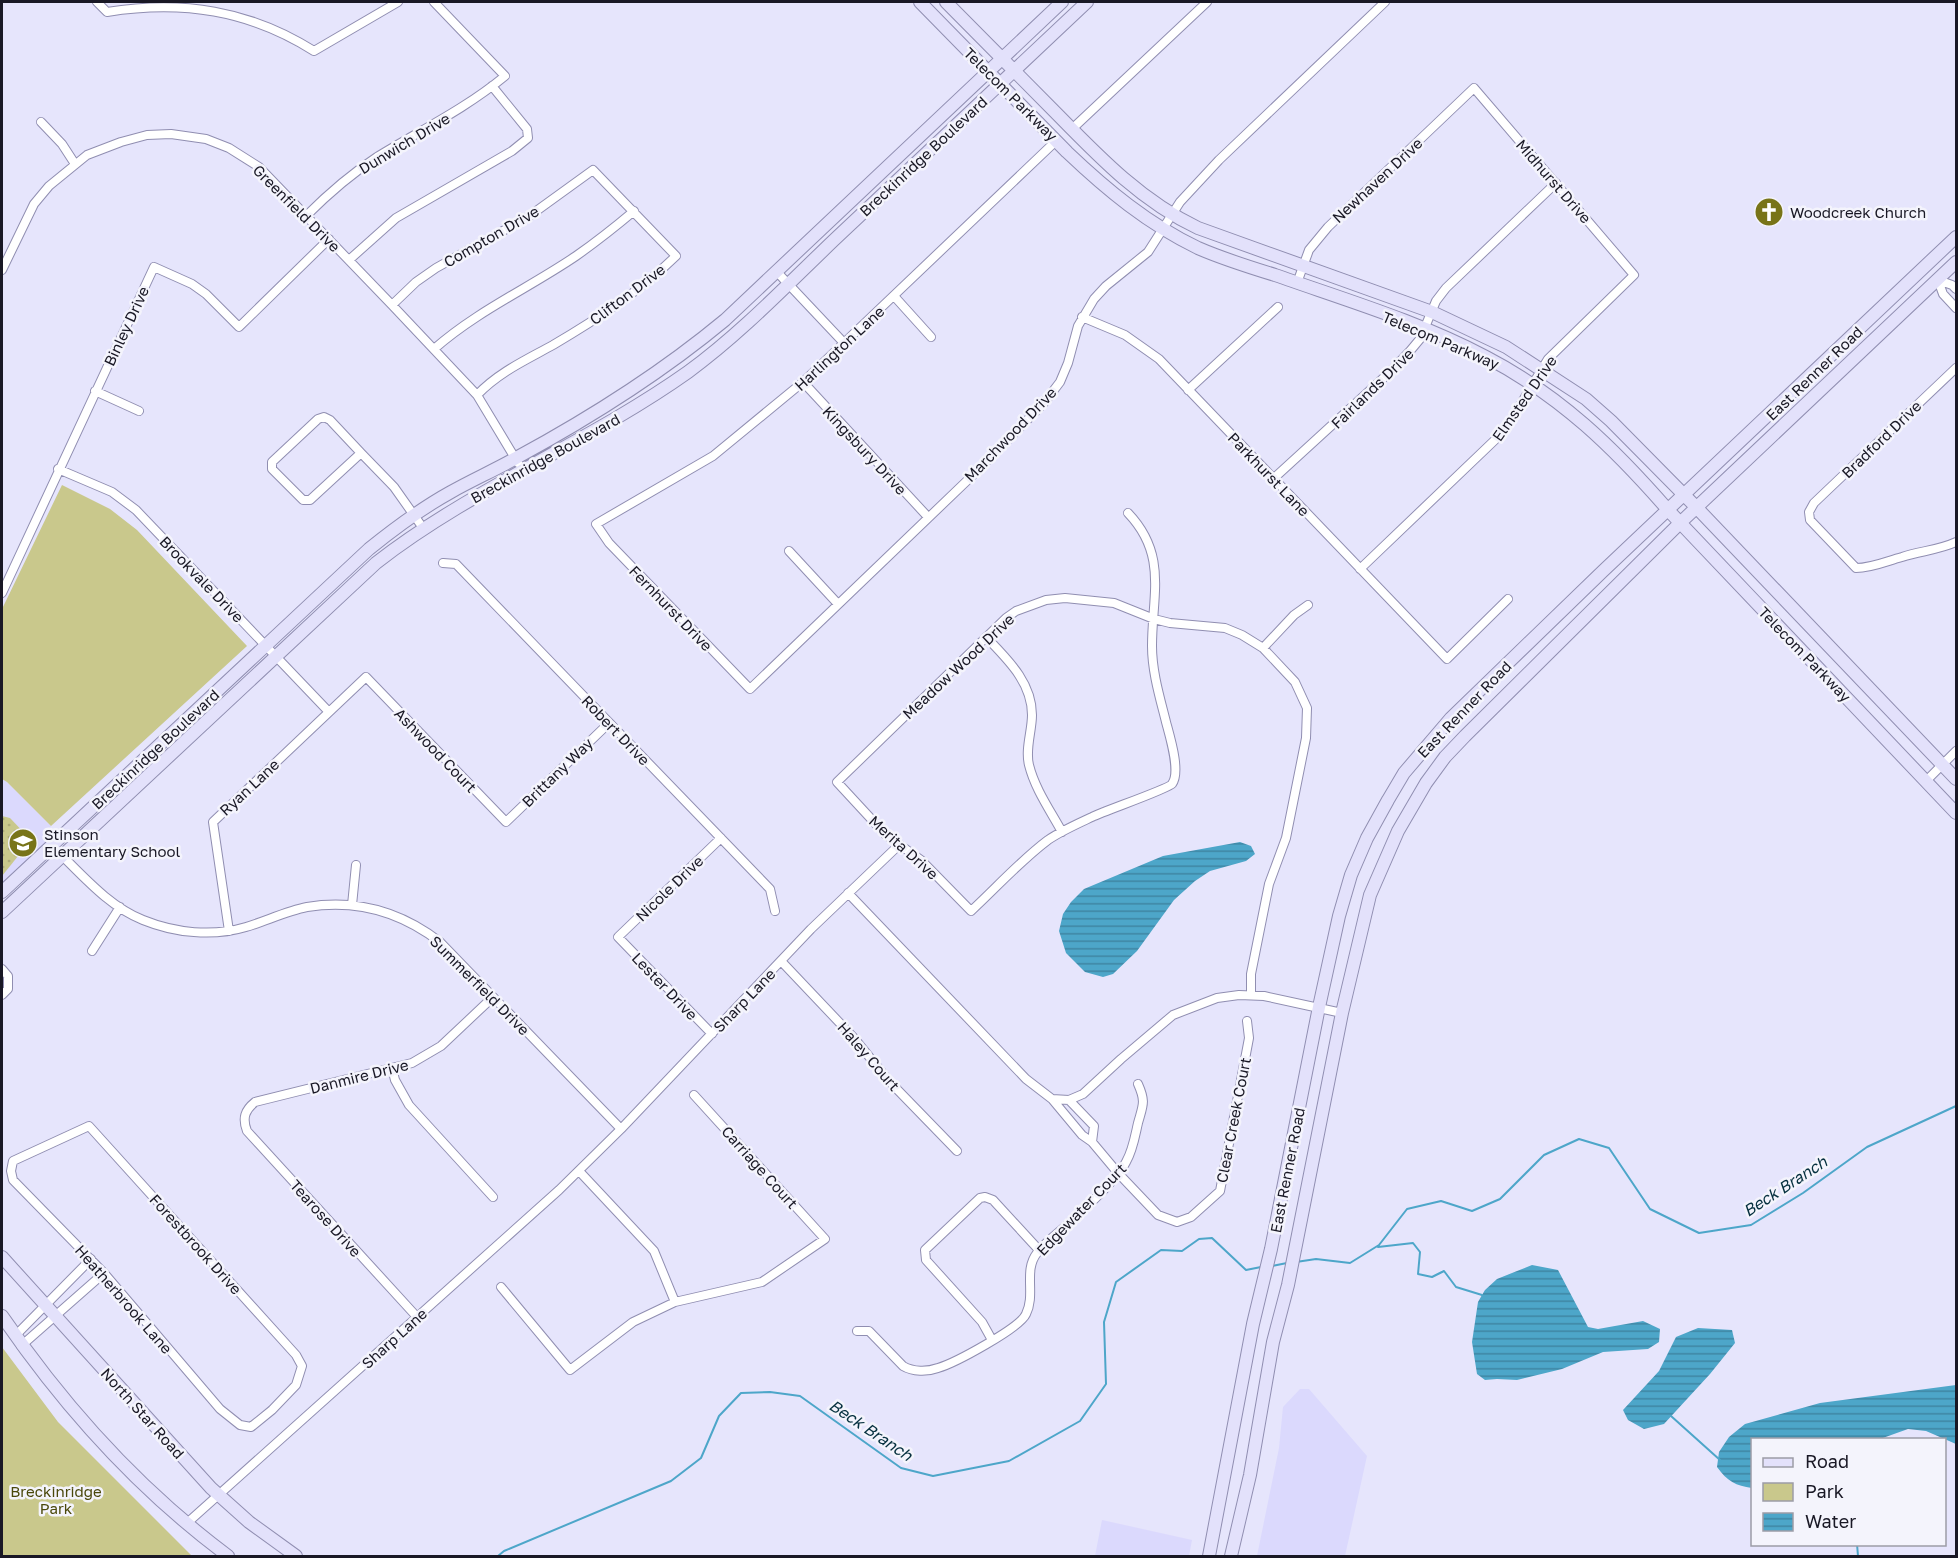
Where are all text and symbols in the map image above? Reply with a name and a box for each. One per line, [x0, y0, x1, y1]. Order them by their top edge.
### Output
street label: Telecom Parkway [960, 43, 1062, 145]
street label: Breckinridge Boulevard [856, 92, 990, 220]
street label: Dunwich Drive [355, 109, 453, 177]
street label: Newhaven Drive [1328, 134, 1426, 226]
street label: Midhurst Drive [1513, 135, 1595, 227]
street label: Greenfield Drive [250, 161, 345, 256]
church icon: Woodcreek Church [1753, 196, 1785, 228]
street label: Compton Drive [440, 201, 542, 271]
place label: Woodcreek Church [1790, 203, 1926, 221]
street label: Clifton Drive [586, 260, 669, 328]
street label: Binley Drive [100, 283, 152, 369]
street label: Harlington Lane [790, 302, 888, 394]
street label: Telecom Parkway [1380, 307, 1503, 373]
street label: East Renner Road [1762, 322, 1866, 424]
street label: Fairlands Drive [1327, 344, 1417, 432]
street label: Elmsted Drive [1488, 352, 1560, 444]
street label: Marchwood Drive [960, 383, 1060, 485]
street label: Bradford Drive [1837, 396, 1925, 481]
street label: Kingsbury Drive [819, 402, 911, 498]
street label: Breckinridge Boulevard [467, 409, 623, 507]
street label: Parkhurst Lane [1225, 428, 1314, 520]
street label: Brookvale Drive [156, 532, 248, 626]
street label: Fernhurst Drive [626, 562, 716, 655]
street label: Telecom Parkway [1755, 603, 1855, 706]
street label: Meadow Wood Drive [898, 609, 1018, 722]
street label: East Renner Road [1413, 657, 1515, 761]
street label: Breckinridge Boulevard [88, 685, 222, 813]
street label: Robert Drive [578, 691, 654, 769]
street label: Ashwood Court [391, 704, 481, 796]
street label: Brittany Way [518, 733, 597, 810]
street label: Ryan Lane [216, 755, 283, 819]
street label: Merita Drive [866, 811, 943, 883]
place label: Stinson Elementary School [44, 825, 180, 860]
school or university icon: Stinson Elementary School [7, 827, 39, 859]
street label: Nicole Drive [632, 851, 707, 925]
street label: Summerfield Drive [427, 932, 534, 1039]
street label: Lester Drive [628, 949, 702, 1024]
street label: Sharp Lane [709, 964, 779, 1035]
street label: Haley Court [834, 1018, 904, 1094]
street label: Danmire Drive [308, 1055, 410, 1097]
street label: Clear Creek Court [1212, 1056, 1254, 1184]
street label: East Renner Road [1266, 1106, 1308, 1234]
street label: Carriage Court [718, 1122, 802, 1212]
water label: Beck Branch [1739, 1151, 1832, 1221]
street label: Edgewater Court [1033, 1159, 1129, 1259]
street label: Tearose Drive [287, 1176, 365, 1260]
street label: Forestbrook Drive [146, 1190, 246, 1298]
street label: Heatherbrook Lane [72, 1241, 176, 1357]
street label: Sharp Lane [358, 1304, 430, 1372]
street label: North Star Road [98, 1364, 188, 1462]
water label: Beck Branch [826, 1395, 917, 1466]
legend [1751, 1438, 1946, 1546]
text: Road [1805, 1450, 1849, 1472]
text: Park [1805, 1480, 1844, 1502]
park label: Breckinridge Park [10, 1482, 102, 1517]
text: Water [1805, 1510, 1856, 1532]

